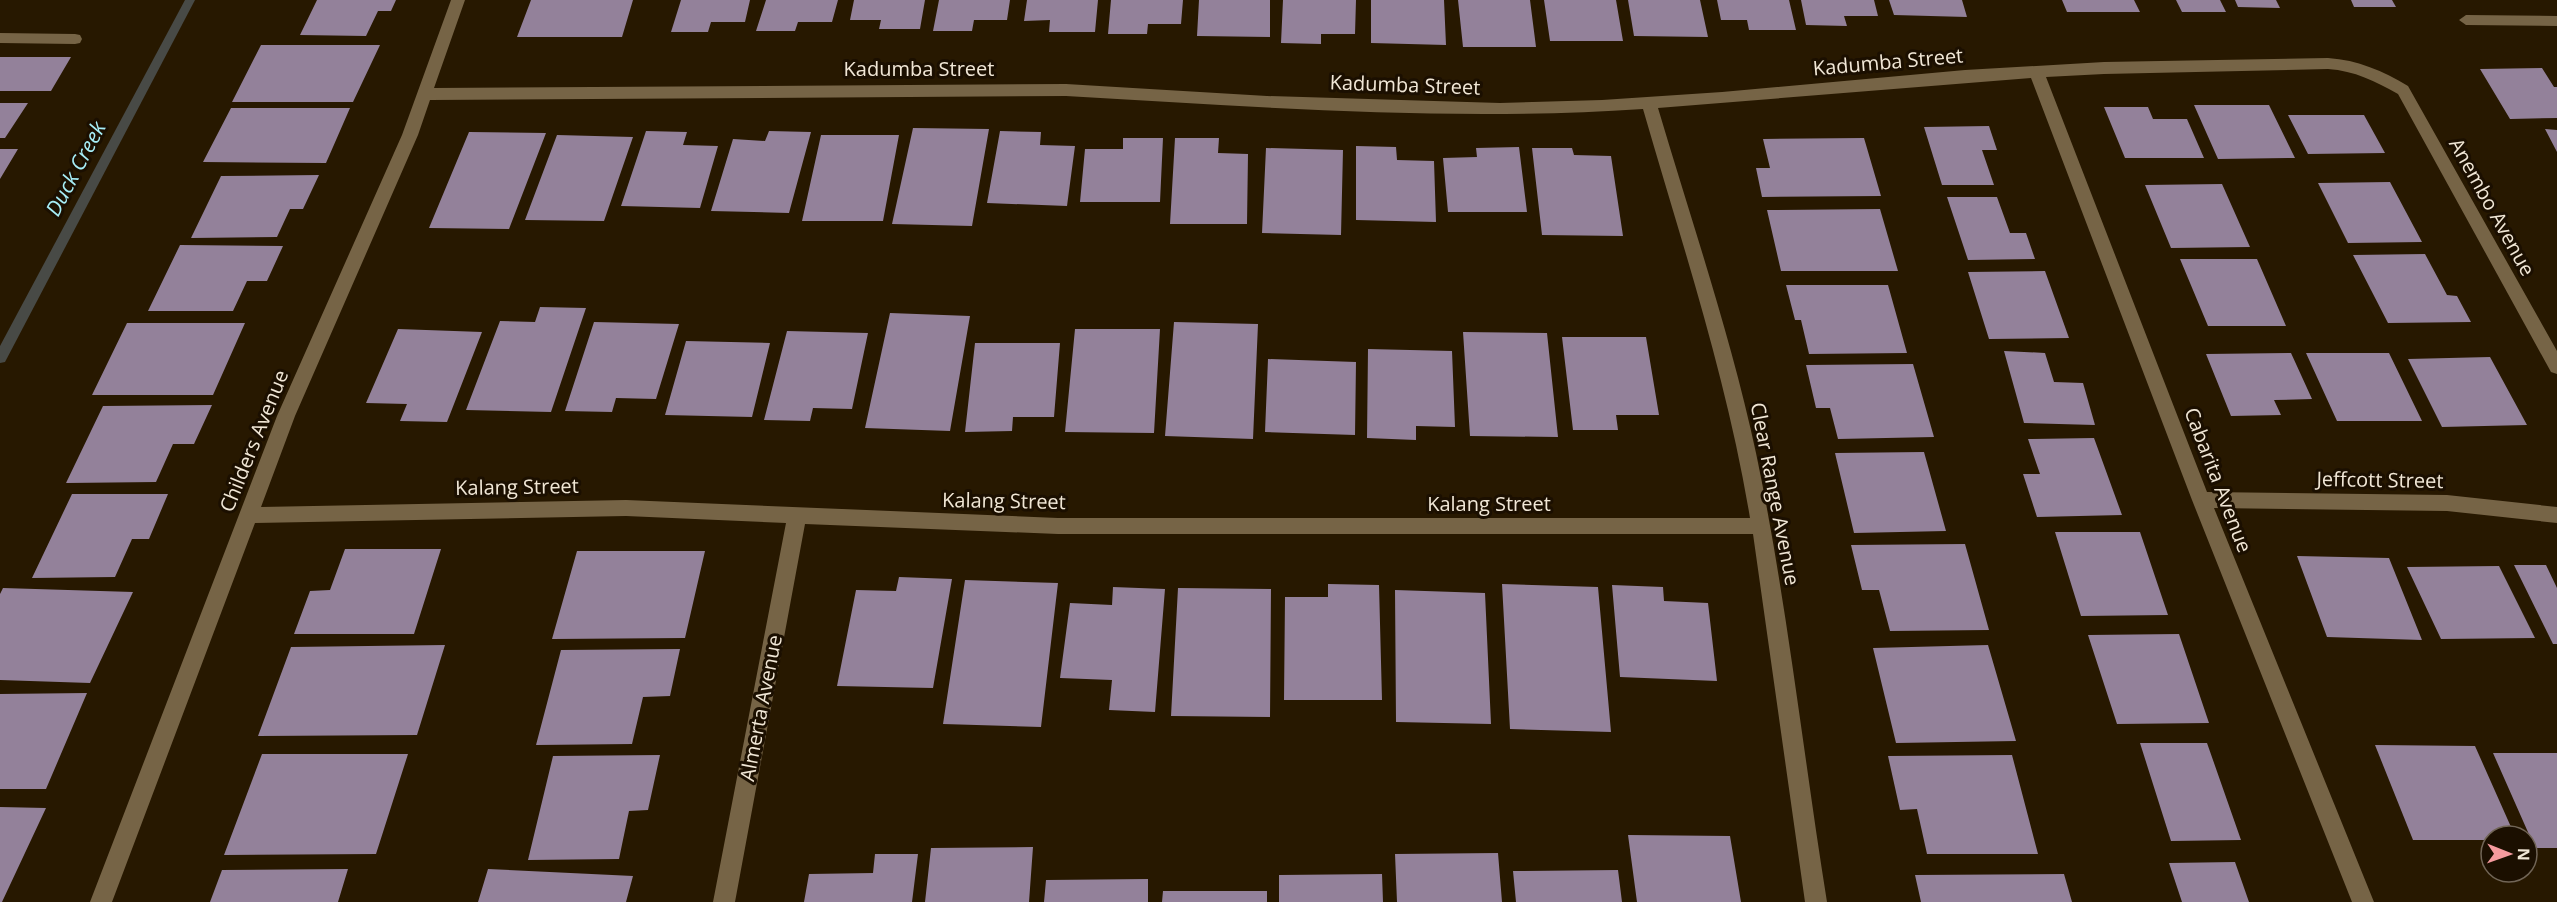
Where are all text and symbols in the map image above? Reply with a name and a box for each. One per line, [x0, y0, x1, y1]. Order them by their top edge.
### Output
street label: Kadumba Street [1812, 41, 1964, 82]
street label: Kadumba Street [844, 55, 994, 82]
street label: Kadumba Street [1329, 68, 1481, 101]
water label: Duck Creek [39, 116, 112, 221]
street label: Anembo Avenue [2443, 133, 2542, 281]
street label: Childers Avenue [213, 366, 294, 516]
street label: Clear Range Avenue [1744, 400, 1806, 588]
street label: Cabarita Avenue [2178, 403, 2259, 556]
street label: Jeffcott Street [2314, 465, 2444, 494]
street label: Kalang Street [455, 472, 579, 501]
street label: Kalang Street [942, 486, 1066, 515]
street label: Kalang Street [1427, 490, 1551, 517]
street label: Almerta Avenue [733, 632, 788, 783]
north arrow [2479, 824, 2539, 884]
text: N [2513, 848, 2535, 861]

